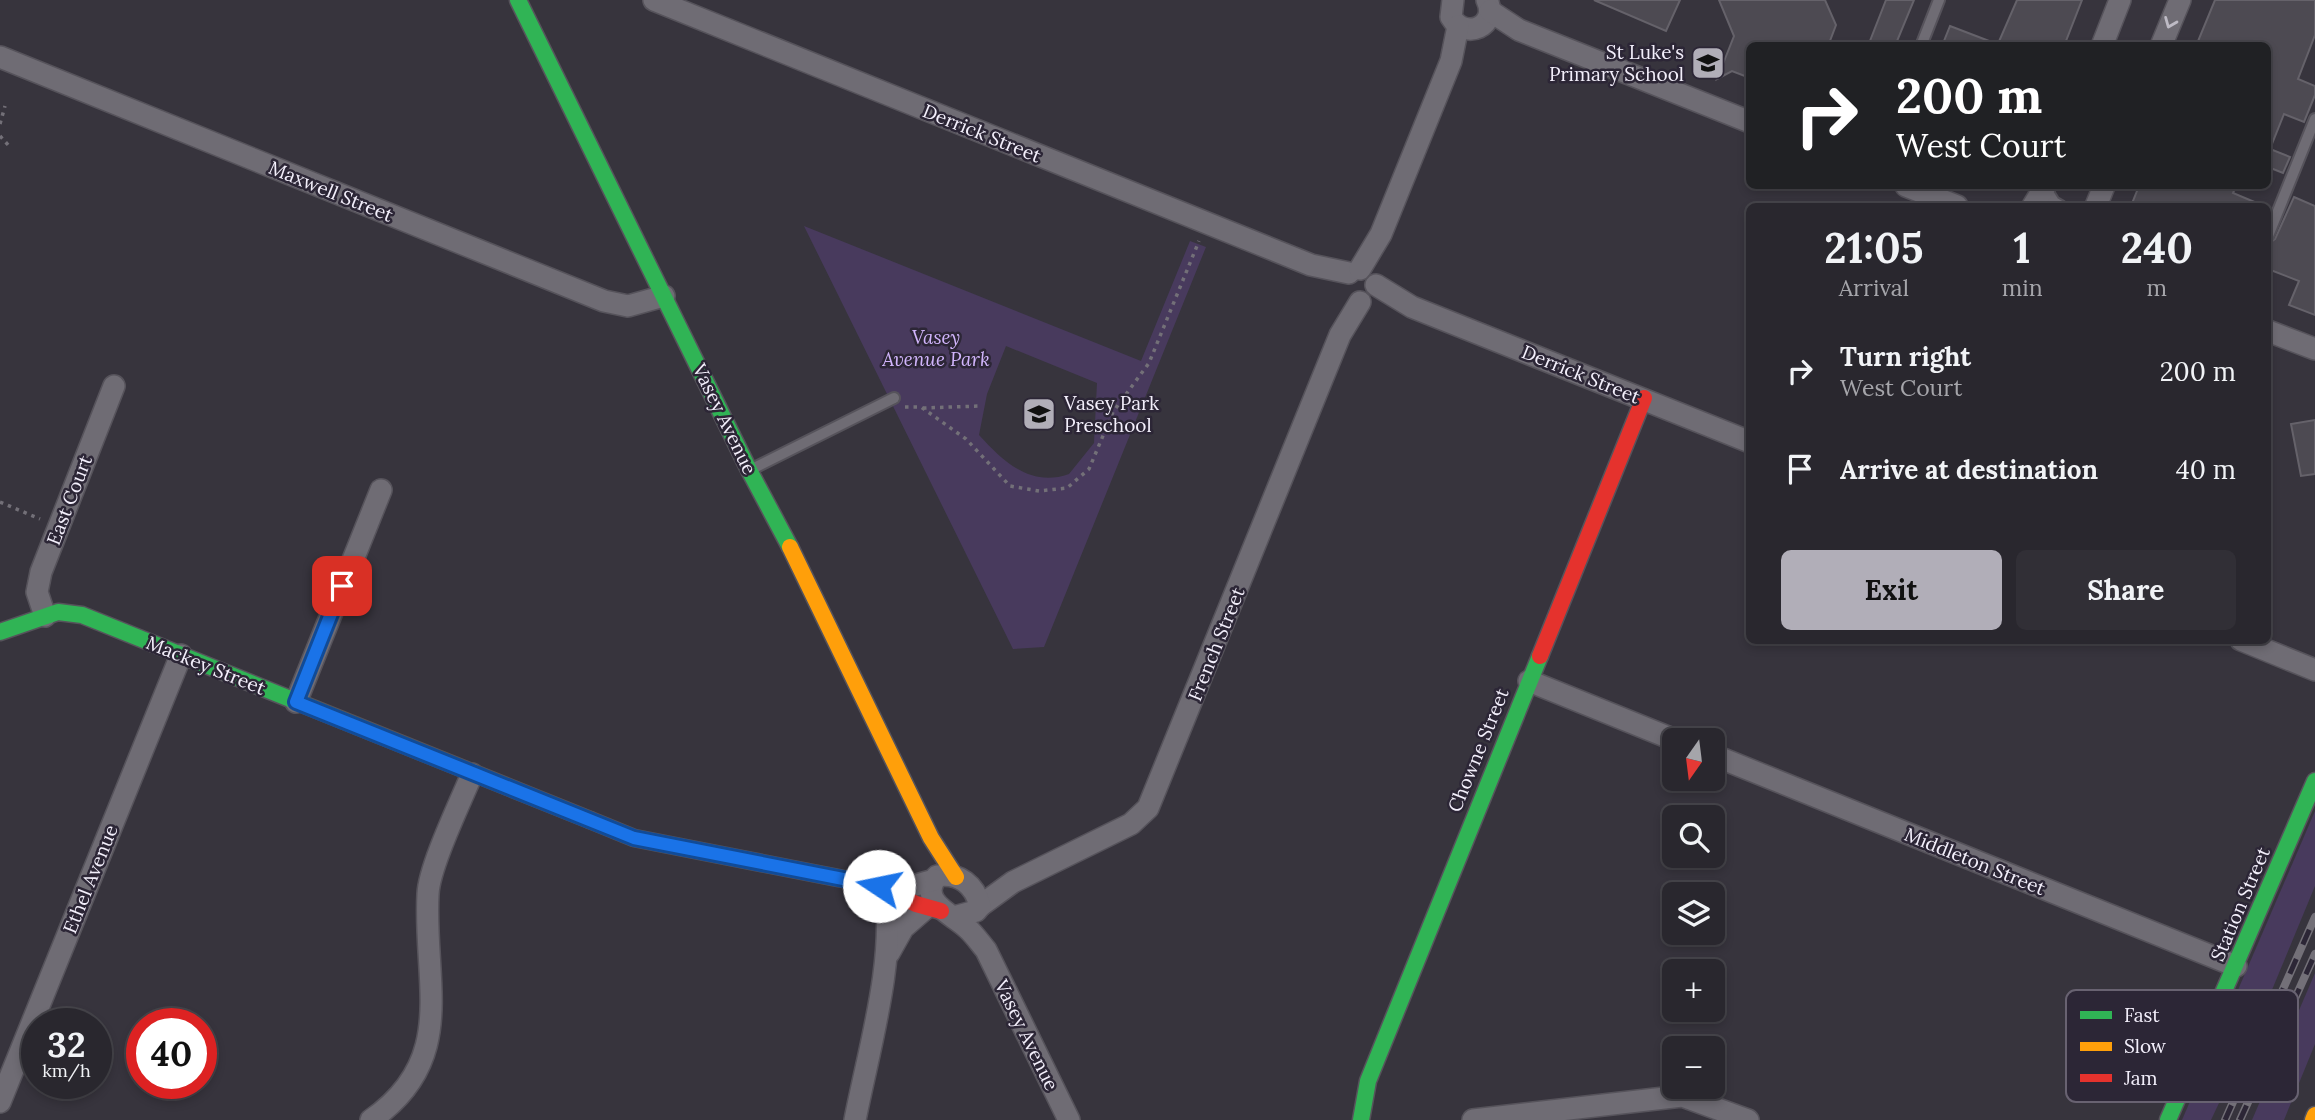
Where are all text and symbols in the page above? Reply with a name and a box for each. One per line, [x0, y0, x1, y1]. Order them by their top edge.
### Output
one-way arrow [2165, 16, 2179, 28]
place label: St Luke's Primary School [1549, 40, 1684, 86]
school or university icon: St Luke's Primary School [1689, 44, 1727, 82]
text: 200 m [1896, 64, 2042, 126]
icon: right [1781, 70, 1872, 161]
street label: Derrick Street [919, 98, 1045, 168]
text: West Court [1896, 125, 2066, 166]
street label: Maxwell Street [265, 155, 397, 227]
text: 21:05 [1824, 221, 1923, 275]
text: 1 [2014, 221, 2031, 275]
text: 240 [2121, 221, 2193, 275]
text: Arrival [1839, 273, 1909, 302]
text: min [2002, 273, 2043, 302]
text: m [2147, 273, 2167, 302]
park label: Vasey Avenue Park [881, 325, 990, 371]
street label: Derrick Street [1518, 339, 1644, 409]
text: Turn right [1840, 340, 1971, 373]
icon: right [1781, 352, 1819, 390]
text: 200 m [2160, 355, 2236, 388]
street label: Vasey Avenue [687, 359, 762, 478]
text: West Court [1840, 373, 1962, 402]
place label: Vasey Park Preschool [1063, 391, 1160, 437]
school or university icon: Vasey Park Preschool [1020, 395, 1058, 433]
icon: arrive [1781, 450, 1819, 488]
street label: East Court [41, 451, 97, 548]
text: Arrive at destination [1840, 453, 2098, 486]
text: 40 m [2176, 453, 2236, 486]
button: Exit [1781, 550, 2002, 630]
button: Share [2016, 550, 2236, 630]
pin [312, 556, 372, 616]
icon: arrive [323, 567, 361, 605]
street label: French Street [1182, 583, 1250, 704]
street label: Mackey Street [143, 630, 270, 700]
street label: Chowne Street [1442, 684, 1514, 815]
north arrow [1662, 728, 1726, 791]
map controls [1662, 728, 1725, 1099]
button: search [1662, 805, 1725, 868]
street label: Ethel Avenue [57, 821, 123, 937]
street label: Middleton Street [1901, 822, 2049, 900]
street label: Station Street [2205, 843, 2275, 965]
position arrow [842, 849, 916, 923]
button: layers [1662, 882, 1725, 945]
button: + [1662, 959, 1725, 1022]
street label: Vasey Avenue [989, 975, 1064, 1094]
legend [2066, 990, 2298, 1102]
text: Fast [2124, 1003, 2160, 1027]
speed limit sign: 40 [126, 1008, 217, 1099]
text: 32 [47, 1022, 86, 1067]
text: Slow [2124, 1034, 2167, 1058]
button: − [1662, 1036, 1725, 1099]
text: km/h [42, 1059, 91, 1082]
text: Jam [2123, 1066, 2158, 1090]

